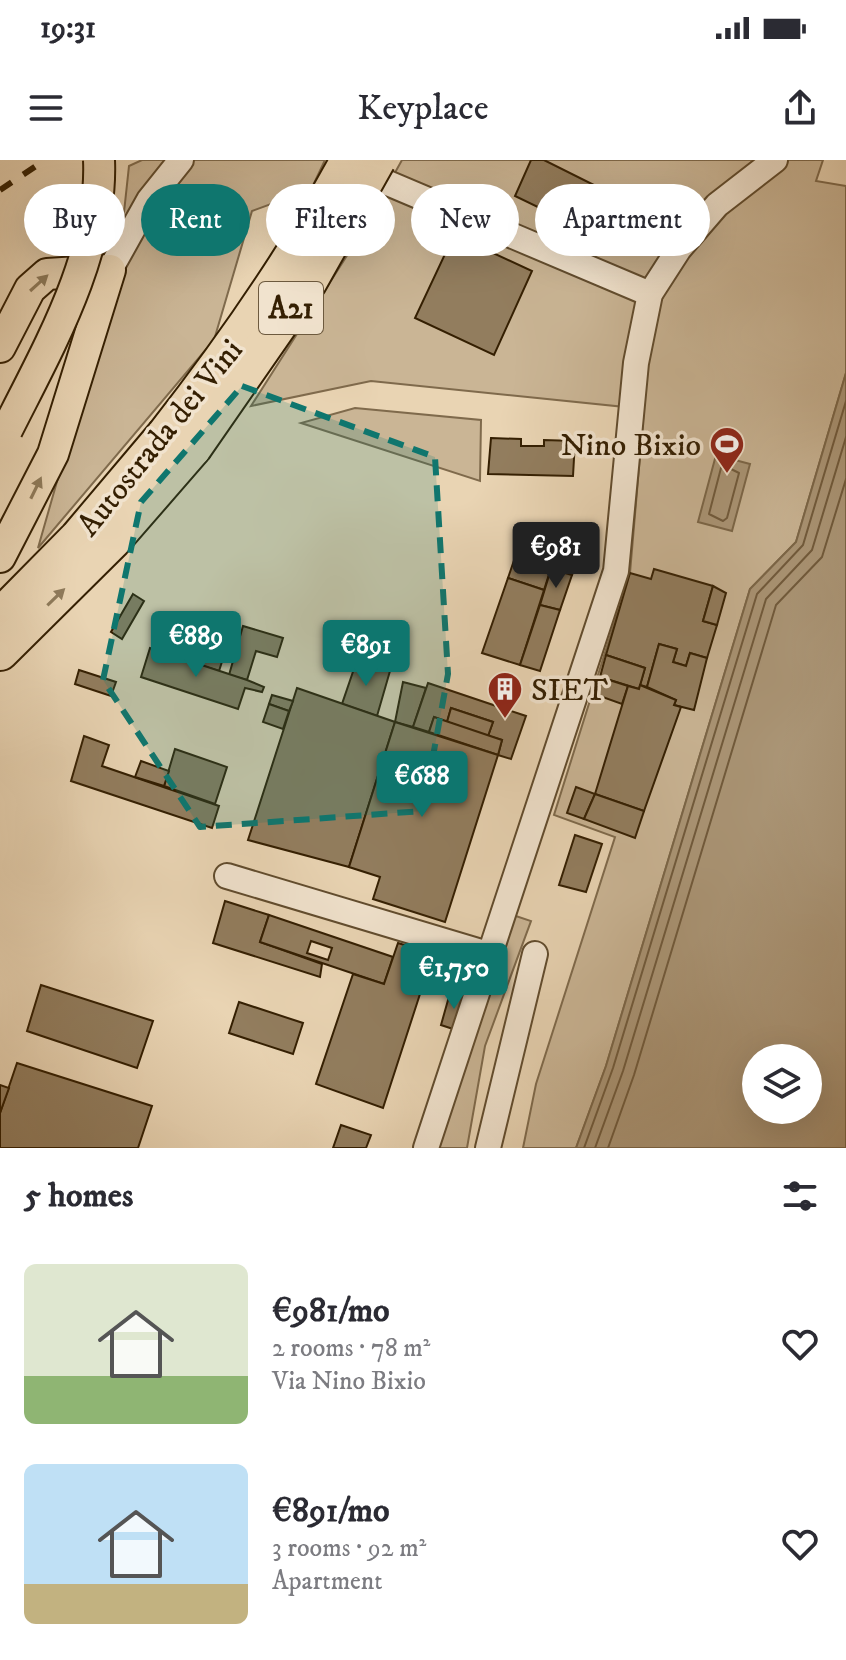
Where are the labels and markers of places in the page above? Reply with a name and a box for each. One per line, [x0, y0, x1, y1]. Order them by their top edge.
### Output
sports icon: Nino Bixio [708, 425, 746, 475]
place label: Nino Bixio [560, 426, 701, 466]
pin: €981 [509, 522, 603, 590]
pin: €889 [149, 611, 243, 679]
pin: €891 [319, 620, 413, 688]
building icon: SIET [486, 670, 524, 720]
place label: SIET [531, 671, 608, 711]
pin: €688 [375, 751, 469, 819]
pin: €1,750 [389, 943, 519, 1011]

